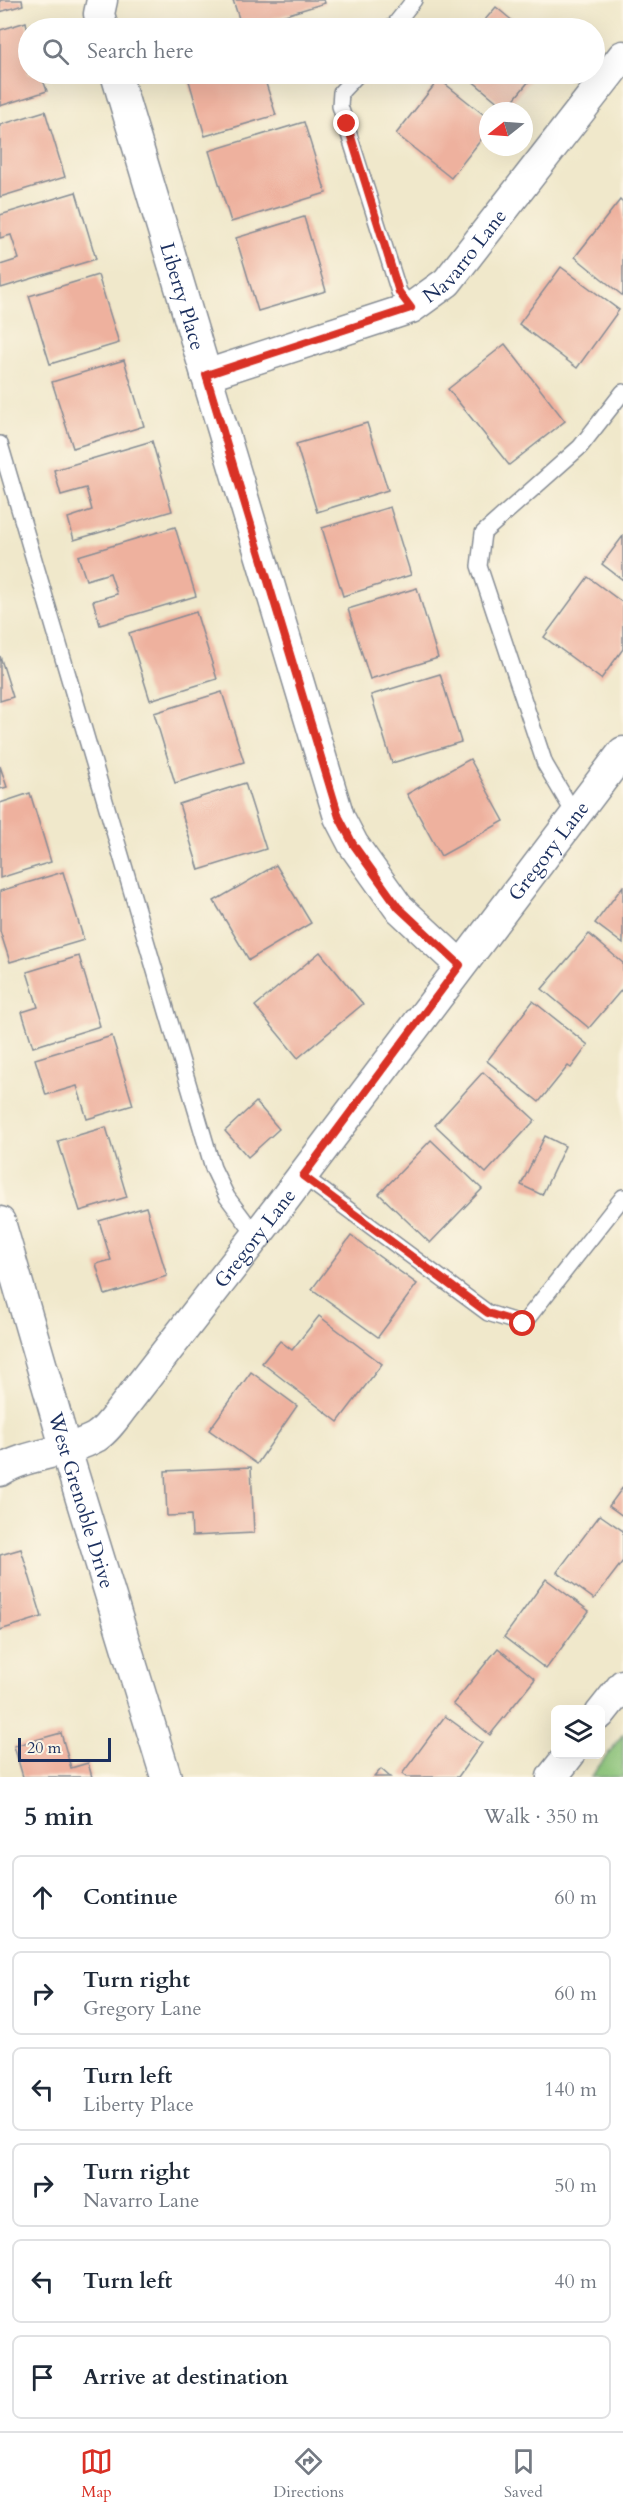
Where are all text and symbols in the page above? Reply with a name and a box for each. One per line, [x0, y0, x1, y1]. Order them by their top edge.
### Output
search box [18, 18, 605, 84]
icon: search [39, 35, 72, 68]
text: Search here [87, 36, 194, 66]
north arrow [479, 102, 533, 156]
route end [333, 110, 359, 136]
street label: Navarro Lane [417, 204, 513, 309]
street label: Liberty Place [153, 239, 211, 353]
street label: Gregory Lane [502, 796, 595, 907]
street label: Gregory Lane [208, 1183, 302, 1293]
route start [509, 1310, 535, 1336]
street label: West Grenoble Drive [42, 1408, 121, 1592]
map controls [551, 1705, 605, 1759]
button: layers [551, 1705, 605, 1759]
scale bar [18, 1735, 111, 1762]
text: 20 m [27, 1737, 61, 1759]
text: 5 min [24, 1799, 93, 1834]
text: Walk · 350 m [484, 1803, 599, 1830]
icon: ahead [26, 1881, 59, 1914]
text: Continue [83, 1882, 178, 1912]
text: 60 m [554, 1884, 597, 1911]
text: Turn right [83, 1965, 190, 1995]
icon: right [26, 1977, 59, 2010]
text: 60 m [554, 1980, 597, 2007]
text: Gregory Lane [83, 1995, 202, 2022]
text: Turn left [83, 2061, 172, 2091]
icon: left [26, 2073, 59, 2106]
text: 140 m [544, 2076, 597, 2103]
text: Liberty Place [83, 2091, 194, 2118]
text: Turn right [83, 2157, 190, 2187]
icon: right [26, 2169, 59, 2202]
text: 50 m [554, 2172, 597, 2199]
text: Navarro Lane [83, 2187, 199, 2214]
icon: left [26, 2265, 59, 2298]
text: Turn left [83, 2266, 172, 2296]
text: 40 m [554, 2268, 597, 2295]
icon: arrive [26, 2361, 59, 2394]
text: Arrive at destination [83, 2362, 288, 2392]
tab: Map [80, 2445, 113, 2503]
tab: Directions [273, 2445, 344, 2503]
tab: Saved [504, 2445, 543, 2503]

